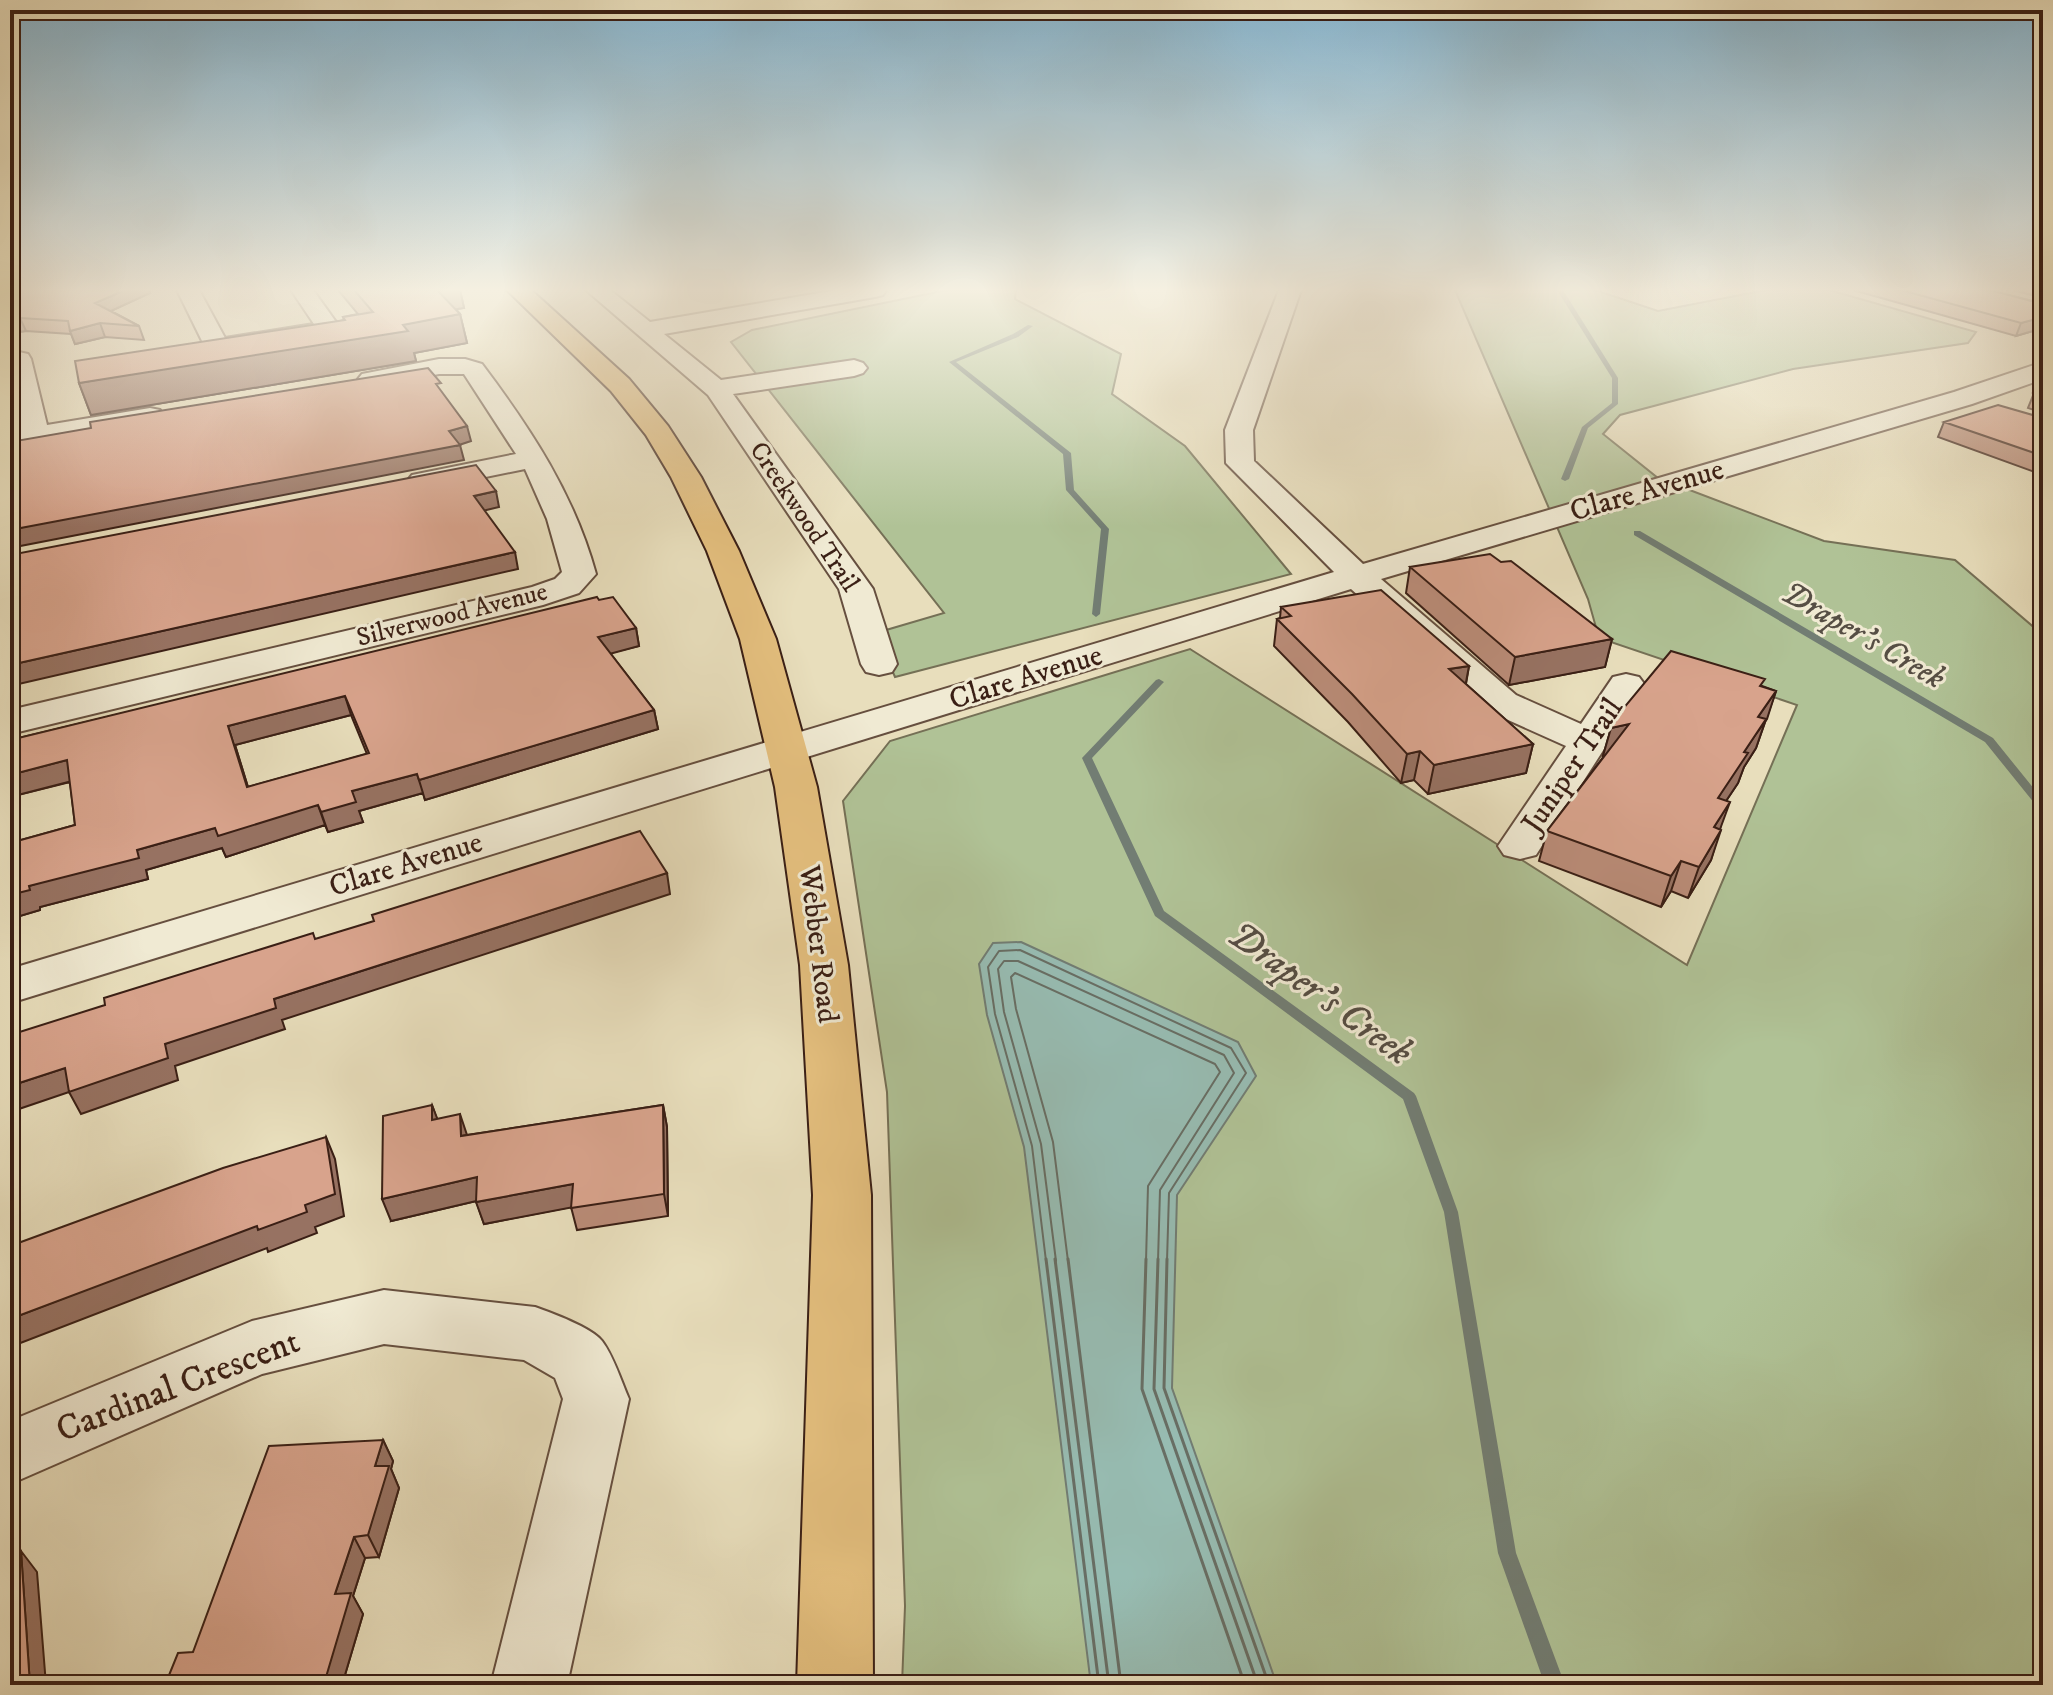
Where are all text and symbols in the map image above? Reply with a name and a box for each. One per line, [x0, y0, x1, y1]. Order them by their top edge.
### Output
street label: Creekwood Trail [742, 436, 866, 598]
street label: Clare Avenue [1566, 451, 1728, 531]
water label: Draper's Creek [1774, 573, 1952, 699]
street label: Silverwood Avenue [353, 575, 551, 655]
street label: Clare Avenue [945, 637, 1107, 719]
street label: Juniper Trail [1513, 692, 1632, 843]
street label: Clare Avenue [325, 824, 487, 906]
street label: Webber Road [790, 862, 846, 1025]
water label: Draper's Creek [1218, 911, 1422, 1077]
street label: Cardinal Crescent [50, 1319, 306, 1453]

